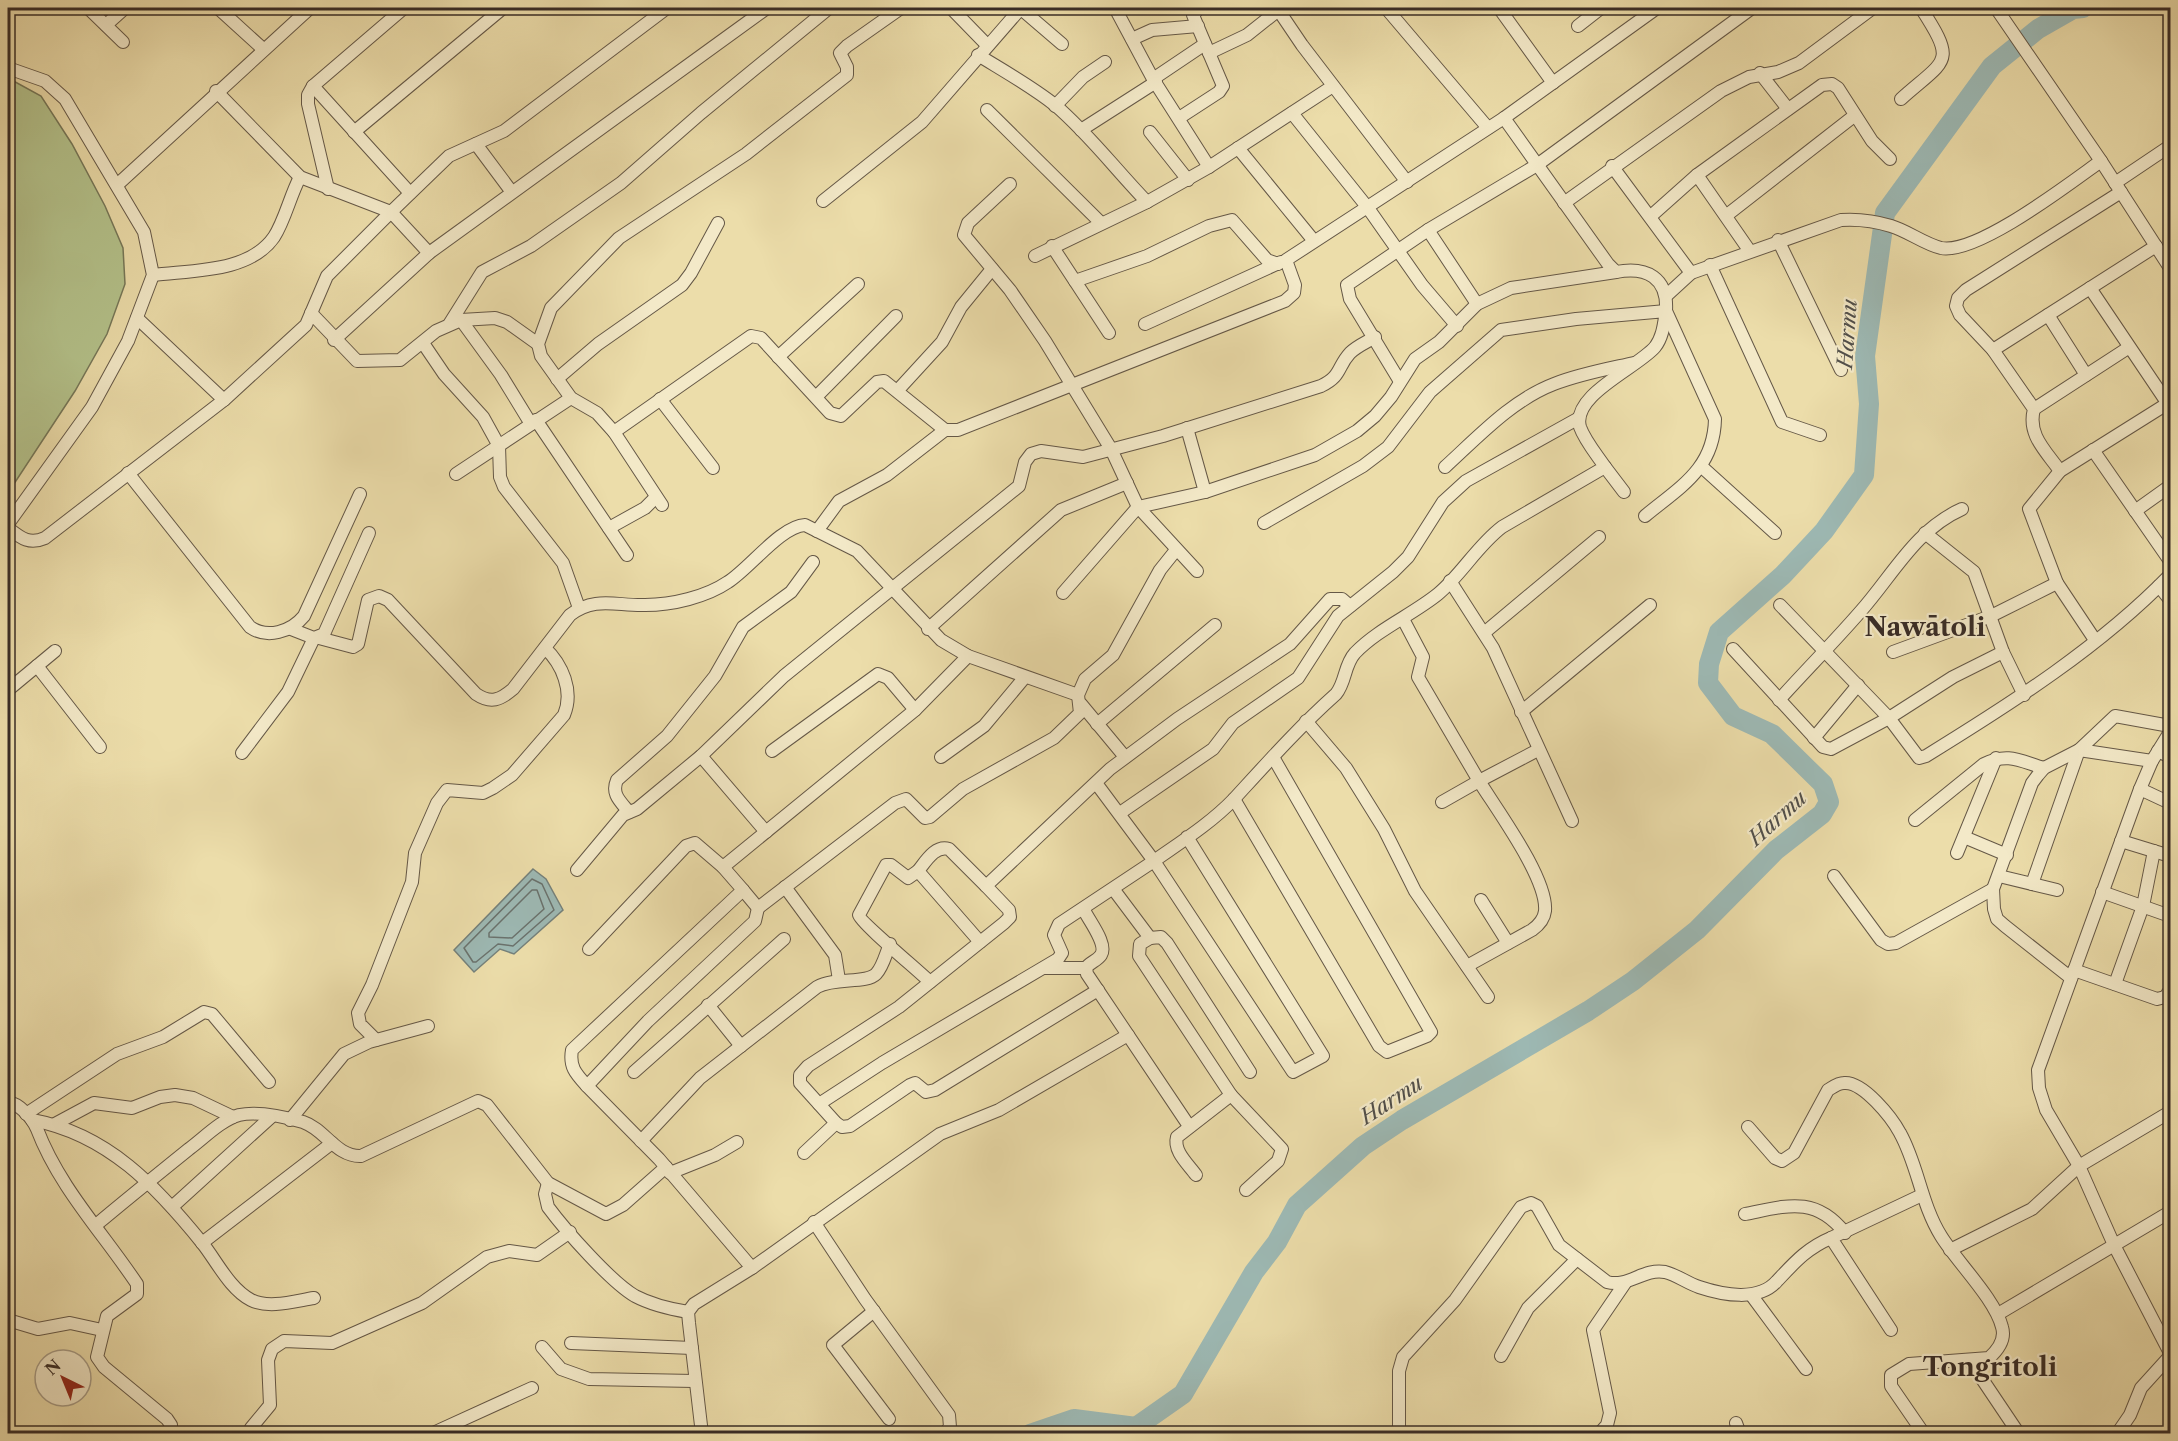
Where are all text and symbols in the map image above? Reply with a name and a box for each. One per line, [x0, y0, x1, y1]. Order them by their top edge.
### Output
water label: Harmu [1832, 298, 1862, 372]
district label: Nawātoli [1864, 611, 1986, 643]
water label: Harmu [1741, 785, 1812, 852]
water label: Harmu [1353, 1070, 1428, 1131]
north arrow [33, 1348, 93, 1408]
district label: Tongritoli [1923, 1351, 2057, 1383]
text: N [41, 1355, 65, 1379]

